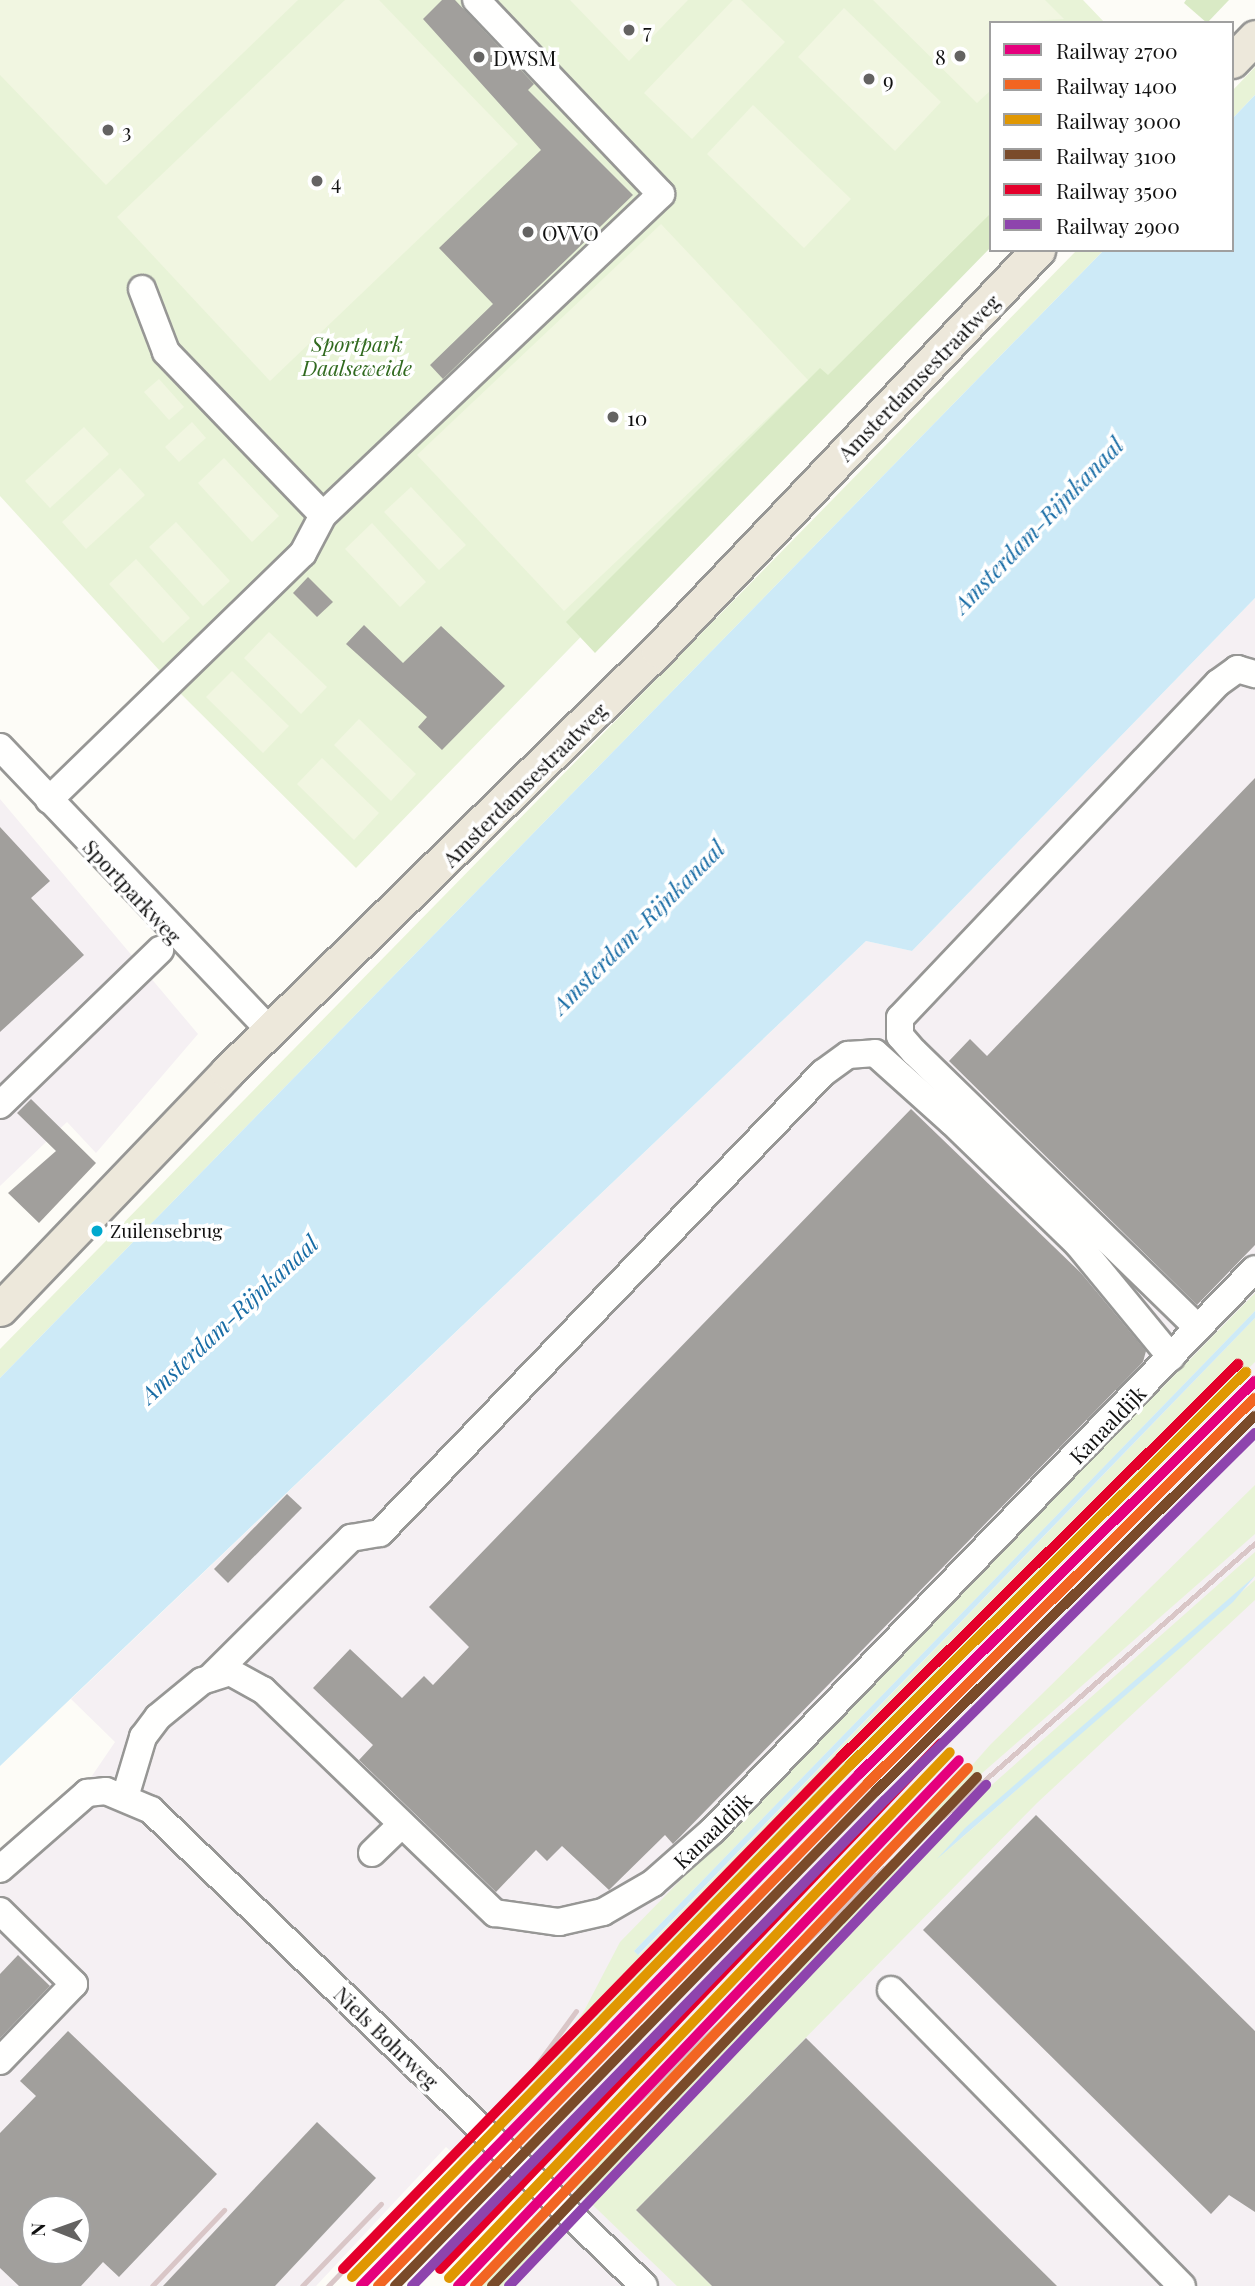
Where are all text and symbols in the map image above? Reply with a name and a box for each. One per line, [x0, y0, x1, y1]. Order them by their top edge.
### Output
place label: 7 [643, 17, 652, 43]
legend [989, 21, 1234, 252]
marker: 7 [621, 22, 637, 38]
text: Railway 2700 [1056, 36, 1178, 64]
place label: 8 [935, 43, 946, 69]
place label: DWSM [493, 44, 557, 70]
marker: 8 [952, 48, 968, 64]
marker: DWSM [471, 49, 487, 65]
place label: 9 [883, 66, 894, 92]
marker: 9 [861, 71, 877, 87]
text: Railway 1400 [1056, 71, 1177, 99]
text: Railway 3000 [1056, 106, 1181, 134]
place label: 3 [122, 117, 131, 143]
marker: 3 [100, 122, 116, 138]
text: Railway 3100 [1056, 141, 1176, 169]
place label: 4 [331, 168, 341, 194]
marker: 4 [309, 173, 325, 189]
text: Railway 3500 [1056, 176, 1177, 204]
text: Railway 2900 [1056, 211, 1180, 239]
place label: OVVO [542, 219, 599, 245]
marker: OVVO [520, 224, 536, 240]
street label: Amsterdamsestraatweg [832, 288, 1004, 466]
park label: Sportpark Daalseweide [302, 330, 412, 380]
place label: 10 [627, 404, 647, 430]
marker: 10 [605, 409, 621, 425]
water label: Amsterdam-Rijnkanaal [947, 432, 1129, 618]
street label: Amsterdamsestraatweg [437, 697, 611, 871]
street label: Sportparkweg [79, 834, 187, 948]
water label: Amsterdam-Rijnkanaal [546, 835, 730, 1019]
place label: Zuilensebrug [110, 1220, 222, 1242]
marker: Zuilensebrug [90, 1224, 104, 1238]
water label: Amsterdam-Rijnkanaal [134, 1229, 324, 1409]
street label: Kanaaldijk [1064, 1380, 1150, 1468]
street label: Kanaaldijk [668, 1787, 756, 1873]
street label: Niels Bohrweg [329, 1981, 445, 2093]
north arrow [21, 2195, 91, 2265]
text: N [24, 2223, 50, 2237]

